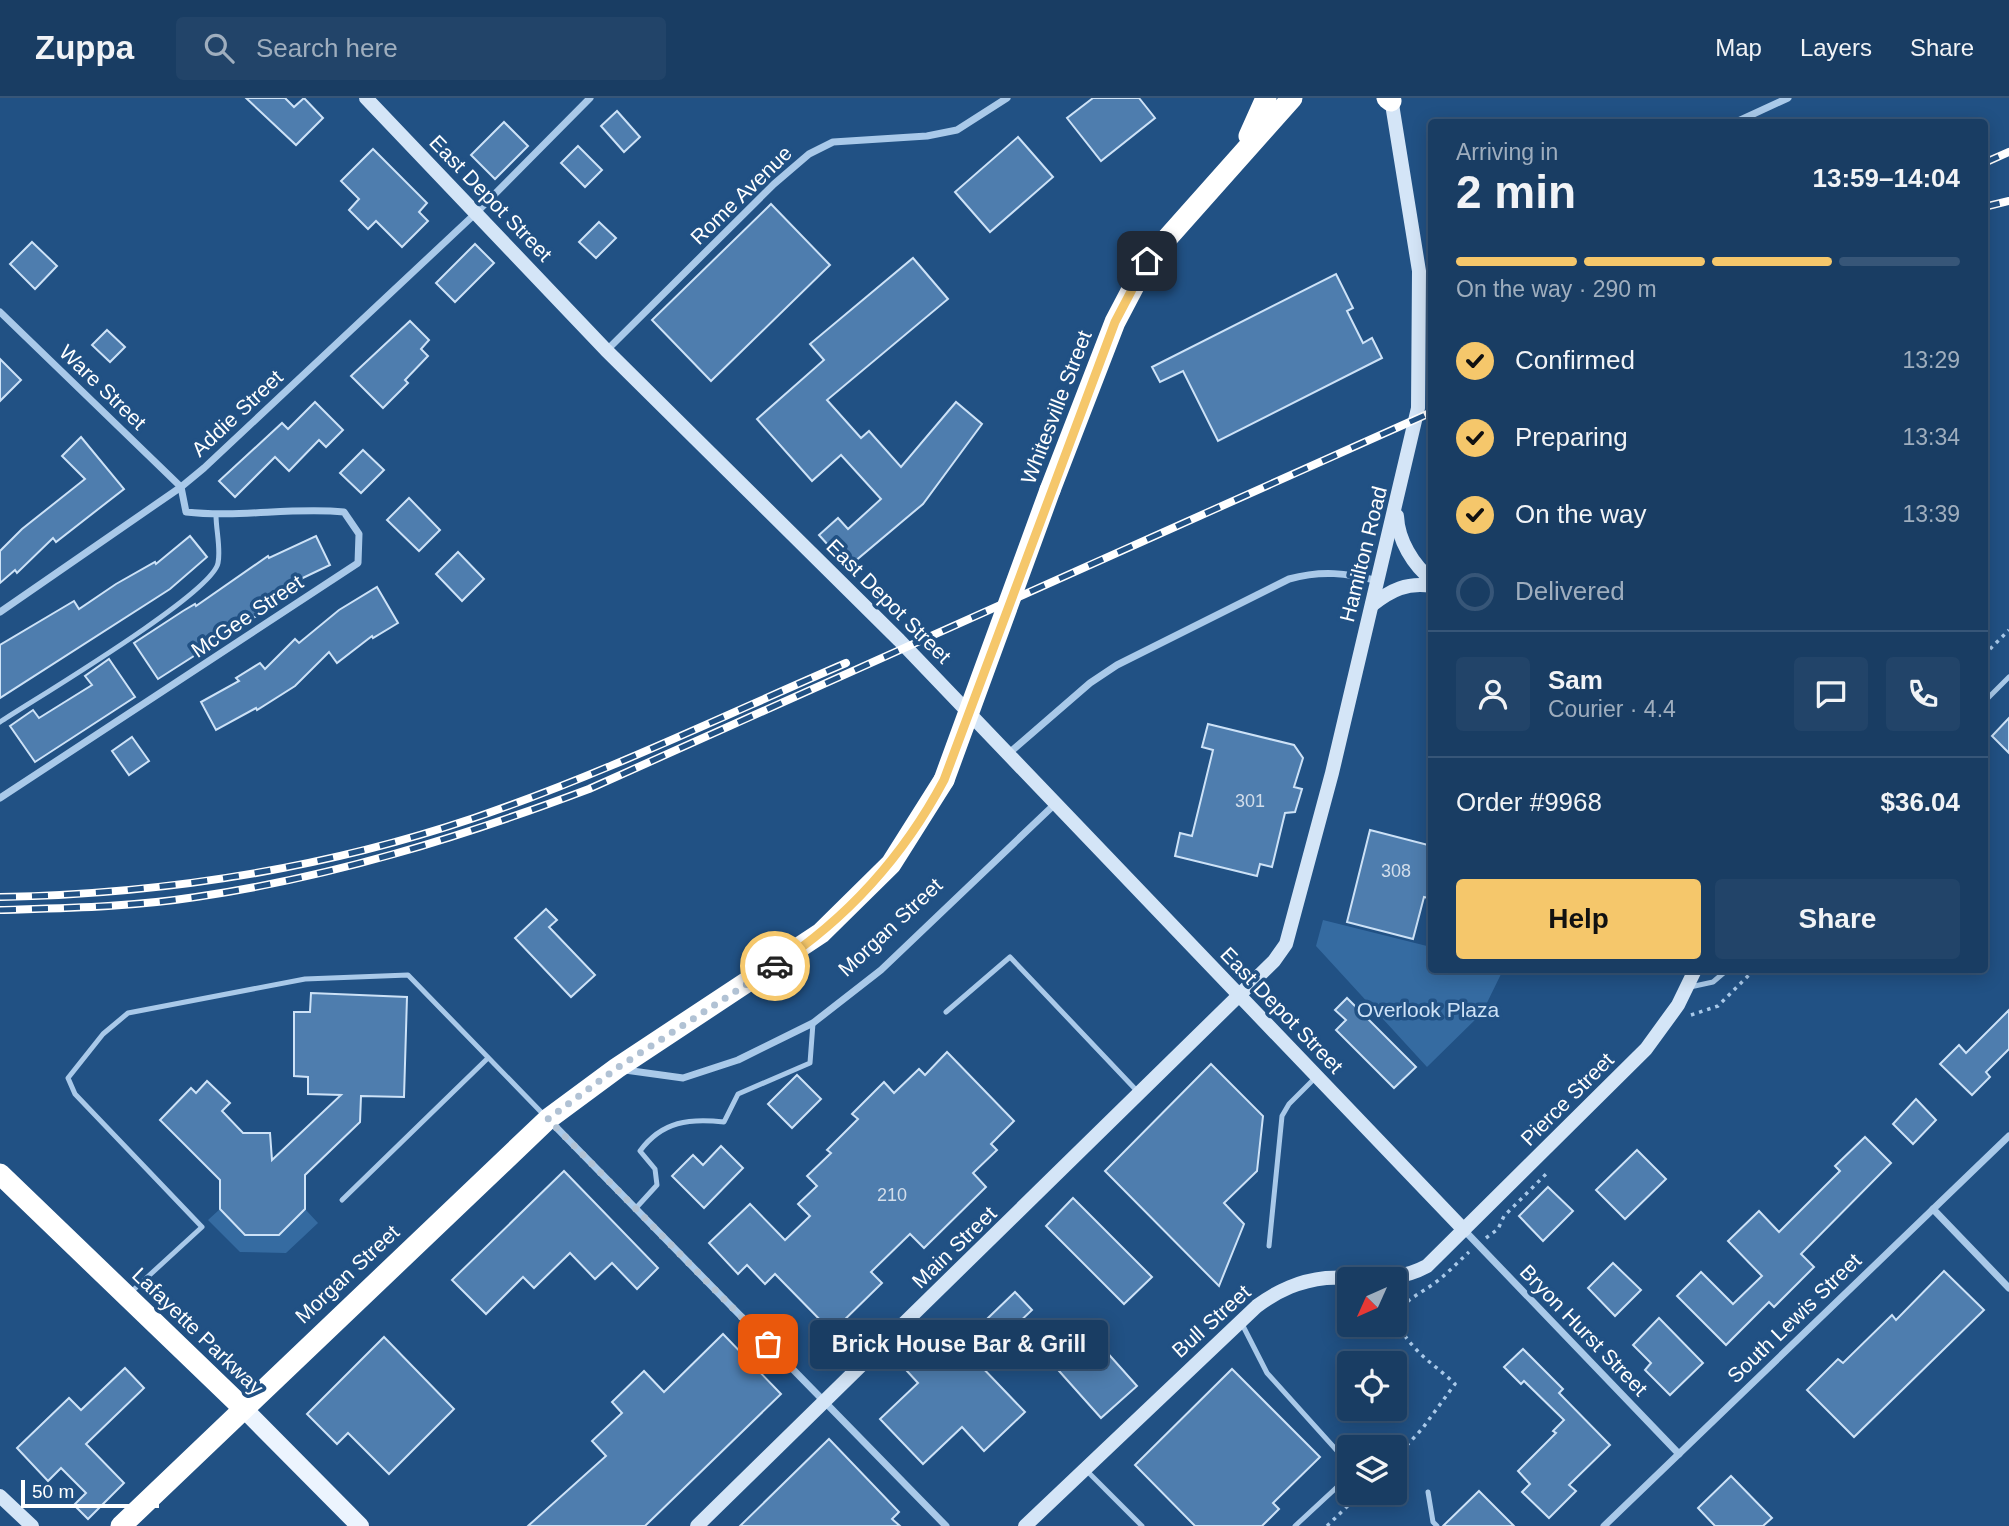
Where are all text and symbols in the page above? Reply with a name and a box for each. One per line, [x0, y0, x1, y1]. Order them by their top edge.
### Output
search box [176, 17, 666, 80]
text: Zuppa [35, 29, 134, 66]
icon: search [200, 29, 238, 67]
text: Search here [256, 33, 398, 63]
text: Map [1715, 34, 1762, 61]
text: Layers [1800, 34, 1872, 61]
text: Share [1910, 34, 1974, 61]
street label: East Depot Street [425, 130, 557, 266]
text: Arriving in [1456, 139, 1558, 165]
street label: Rome Avenue [686, 141, 796, 249]
text: 13:59–14:04 [1813, 163, 1960, 193]
text: 2 min [1456, 166, 1576, 218]
pin [1117, 231, 1177, 291]
icon: home [1128, 242, 1166, 280]
text: On the way · 290 m [1456, 276, 1657, 302]
street label: Whitesville Street [1016, 327, 1096, 487]
street label: Ware Street [55, 340, 151, 434]
icon: check [1456, 342, 1494, 380]
text: Confirmed [1515, 345, 1635, 375]
text: 13:29 [1902, 347, 1960, 373]
street label: Addie Street [187, 365, 287, 461]
icon: check [1456, 419, 1494, 457]
text: Preparing [1515, 422, 1628, 452]
text: 13:34 [1902, 424, 1960, 450]
street label: Hamilton Road [1335, 484, 1391, 624]
icon: check [1456, 496, 1494, 534]
text: On the way [1515, 499, 1647, 529]
text: 13:39 [1902, 501, 1960, 527]
street label: East Depot Street [822, 534, 956, 668]
street label: McGee Street [187, 570, 307, 662]
text: Delivered [1515, 576, 1625, 606]
button: person [1456, 657, 1530, 731]
button: chat [1794, 657, 1868, 731]
button: phone [1886, 657, 1960, 731]
text: Sam [1548, 665, 1603, 695]
text: Courier · 4.4 [1548, 696, 1676, 722]
text: Order #9968 [1456, 787, 1602, 817]
text: $36.04 [1880, 787, 1960, 817]
house number: 301 [1235, 791, 1265, 811]
house number: 308 [1381, 861, 1411, 881]
street label: Morgan Street [833, 873, 947, 981]
button: Help [1456, 879, 1701, 959]
button: Share [1715, 879, 1960, 959]
courier [740, 931, 810, 1001]
street label: East Depot Street [1216, 942, 1348, 1078]
icon: car [756, 947, 794, 985]
park label: Overlook Plaza [1357, 998, 1500, 1021]
street label: Pierce Street [1516, 1048, 1618, 1150]
house number: 210 [877, 1185, 907, 1205]
street label: Main Street [907, 1201, 1001, 1293]
street label: Morgan Street [290, 1220, 404, 1328]
street label: South Lewis Street [1723, 1248, 1866, 1387]
street label: Bryon Hurst Street [1516, 1260, 1652, 1400]
street label: Lafayette Parkway [128, 1263, 268, 1400]
north arrow [1337, 1267, 1407, 1337]
map controls [1337, 1267, 1407, 1505]
street label: Bull Street [1167, 1280, 1255, 1362]
pin [738, 1314, 798, 1374]
callout: Brick House Bar & Grill [810, 1320, 1108, 1368]
icon: bag [749, 1325, 787, 1363]
text: Brick House Bar & Grill [832, 1331, 1086, 1357]
button: locate [1337, 1351, 1407, 1421]
button: layers [1337, 1435, 1407, 1505]
scale bar [21, 1477, 159, 1509]
text: 50 m [32, 1481, 74, 1502]

